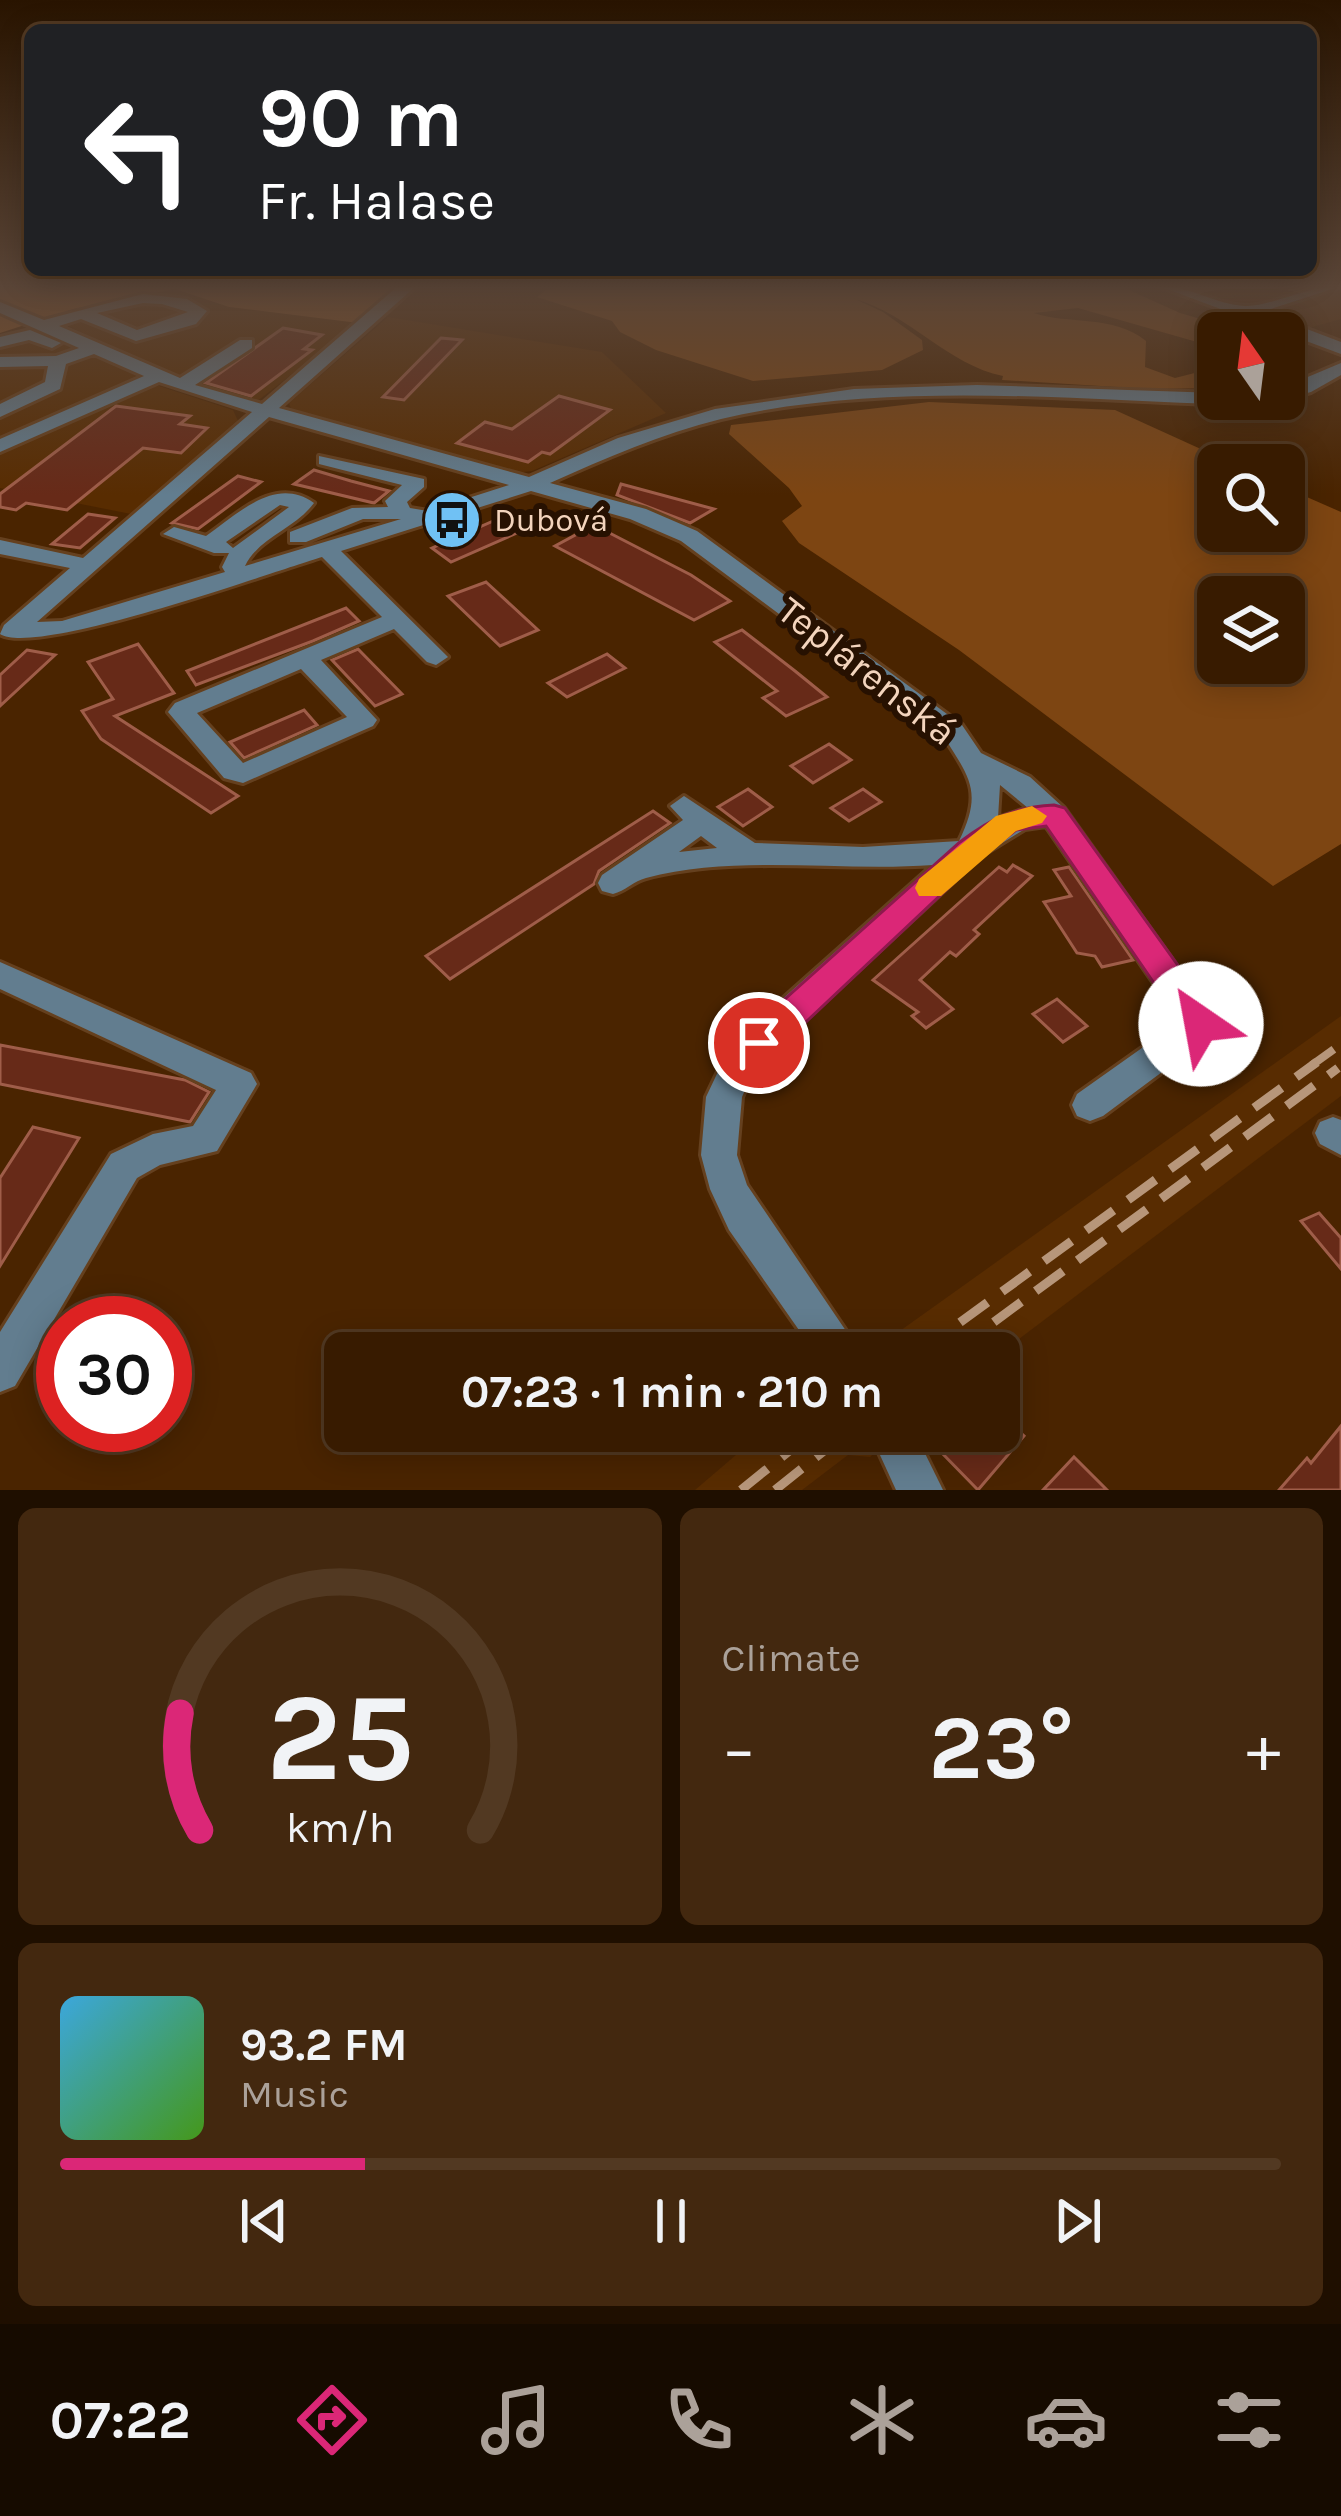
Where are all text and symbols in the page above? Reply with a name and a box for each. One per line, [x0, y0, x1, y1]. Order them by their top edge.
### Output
text: 90 m [258, 69, 463, 167]
icon: left [60, 72, 216, 228]
text: Fr. Halase [258, 169, 495, 233]
north arrow [1197, 312, 1305, 420]
map controls [1197, 312, 1305, 684]
button: search [1197, 444, 1305, 552]
bus stop icon: Dubová [421, 489, 483, 551]
place label: Dubová [494, 501, 608, 539]
button: layers [1197, 576, 1305, 684]
street label: Teplárenská [769, 587, 965, 755]
position arrow [1138, 961, 1264, 1087]
pin [708, 992, 810, 1094]
icon: arrive [726, 1010, 792, 1076]
speed limit sign: 30 [36, 1296, 192, 1452]
text: 07:23 · 1 min · 210 m [461, 1366, 883, 1418]
text: Climate [722, 1635, 861, 1681]
text: 25 [266, 1665, 414, 1810]
text: 23° [929, 1695, 1074, 1801]
text: − [722, 1710, 756, 1788]
text: + [1246, 1710, 1281, 1788]
text: km/h [285, 1802, 394, 1852]
text: 93.2 FM [240, 2019, 408, 2071]
text: Music [240, 2071, 349, 2117]
icon: previous [231, 2188, 297, 2254]
icon: pause [638, 2188, 704, 2254]
icon: next [1045, 2188, 1111, 2254]
icon: directions [290, 2378, 374, 2462]
icon: music [474, 2378, 558, 2462]
icon: phone [657, 2378, 741, 2462]
icon: climate [840, 2378, 924, 2462]
icon: car [1024, 2378, 1108, 2462]
icon: filters [1207, 2378, 1291, 2462]
text: 07:22 [50, 2388, 191, 2452]

